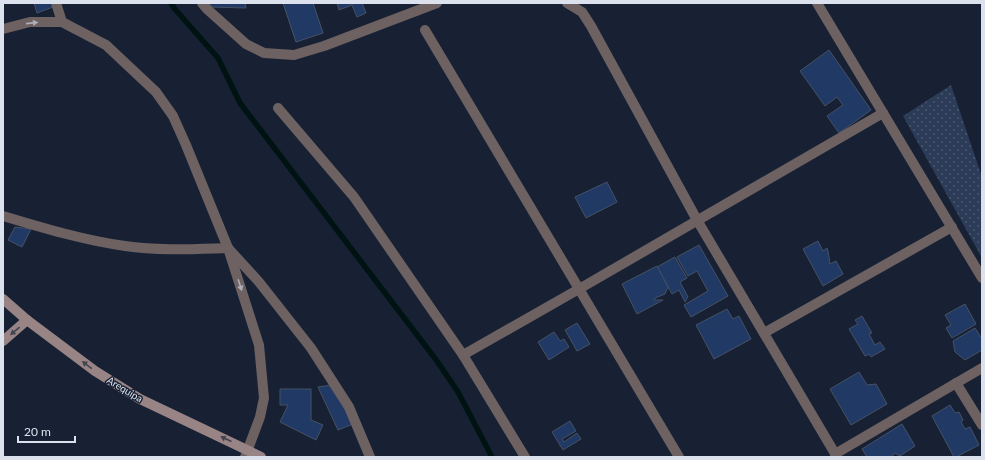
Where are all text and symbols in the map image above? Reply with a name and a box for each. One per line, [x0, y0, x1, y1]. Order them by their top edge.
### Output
one-way arrow [26, 19, 38, 26]
one-way arrow [237, 279, 243, 291]
one-way arrow [10, 326, 21, 335]
one-way arrow [81, 361, 92, 369]
street label: Arequipa [105, 374, 145, 404]
scale bar [18, 418, 75, 444]
text: 20 m [24, 424, 51, 439]
one-way arrow [220, 436, 232, 442]

